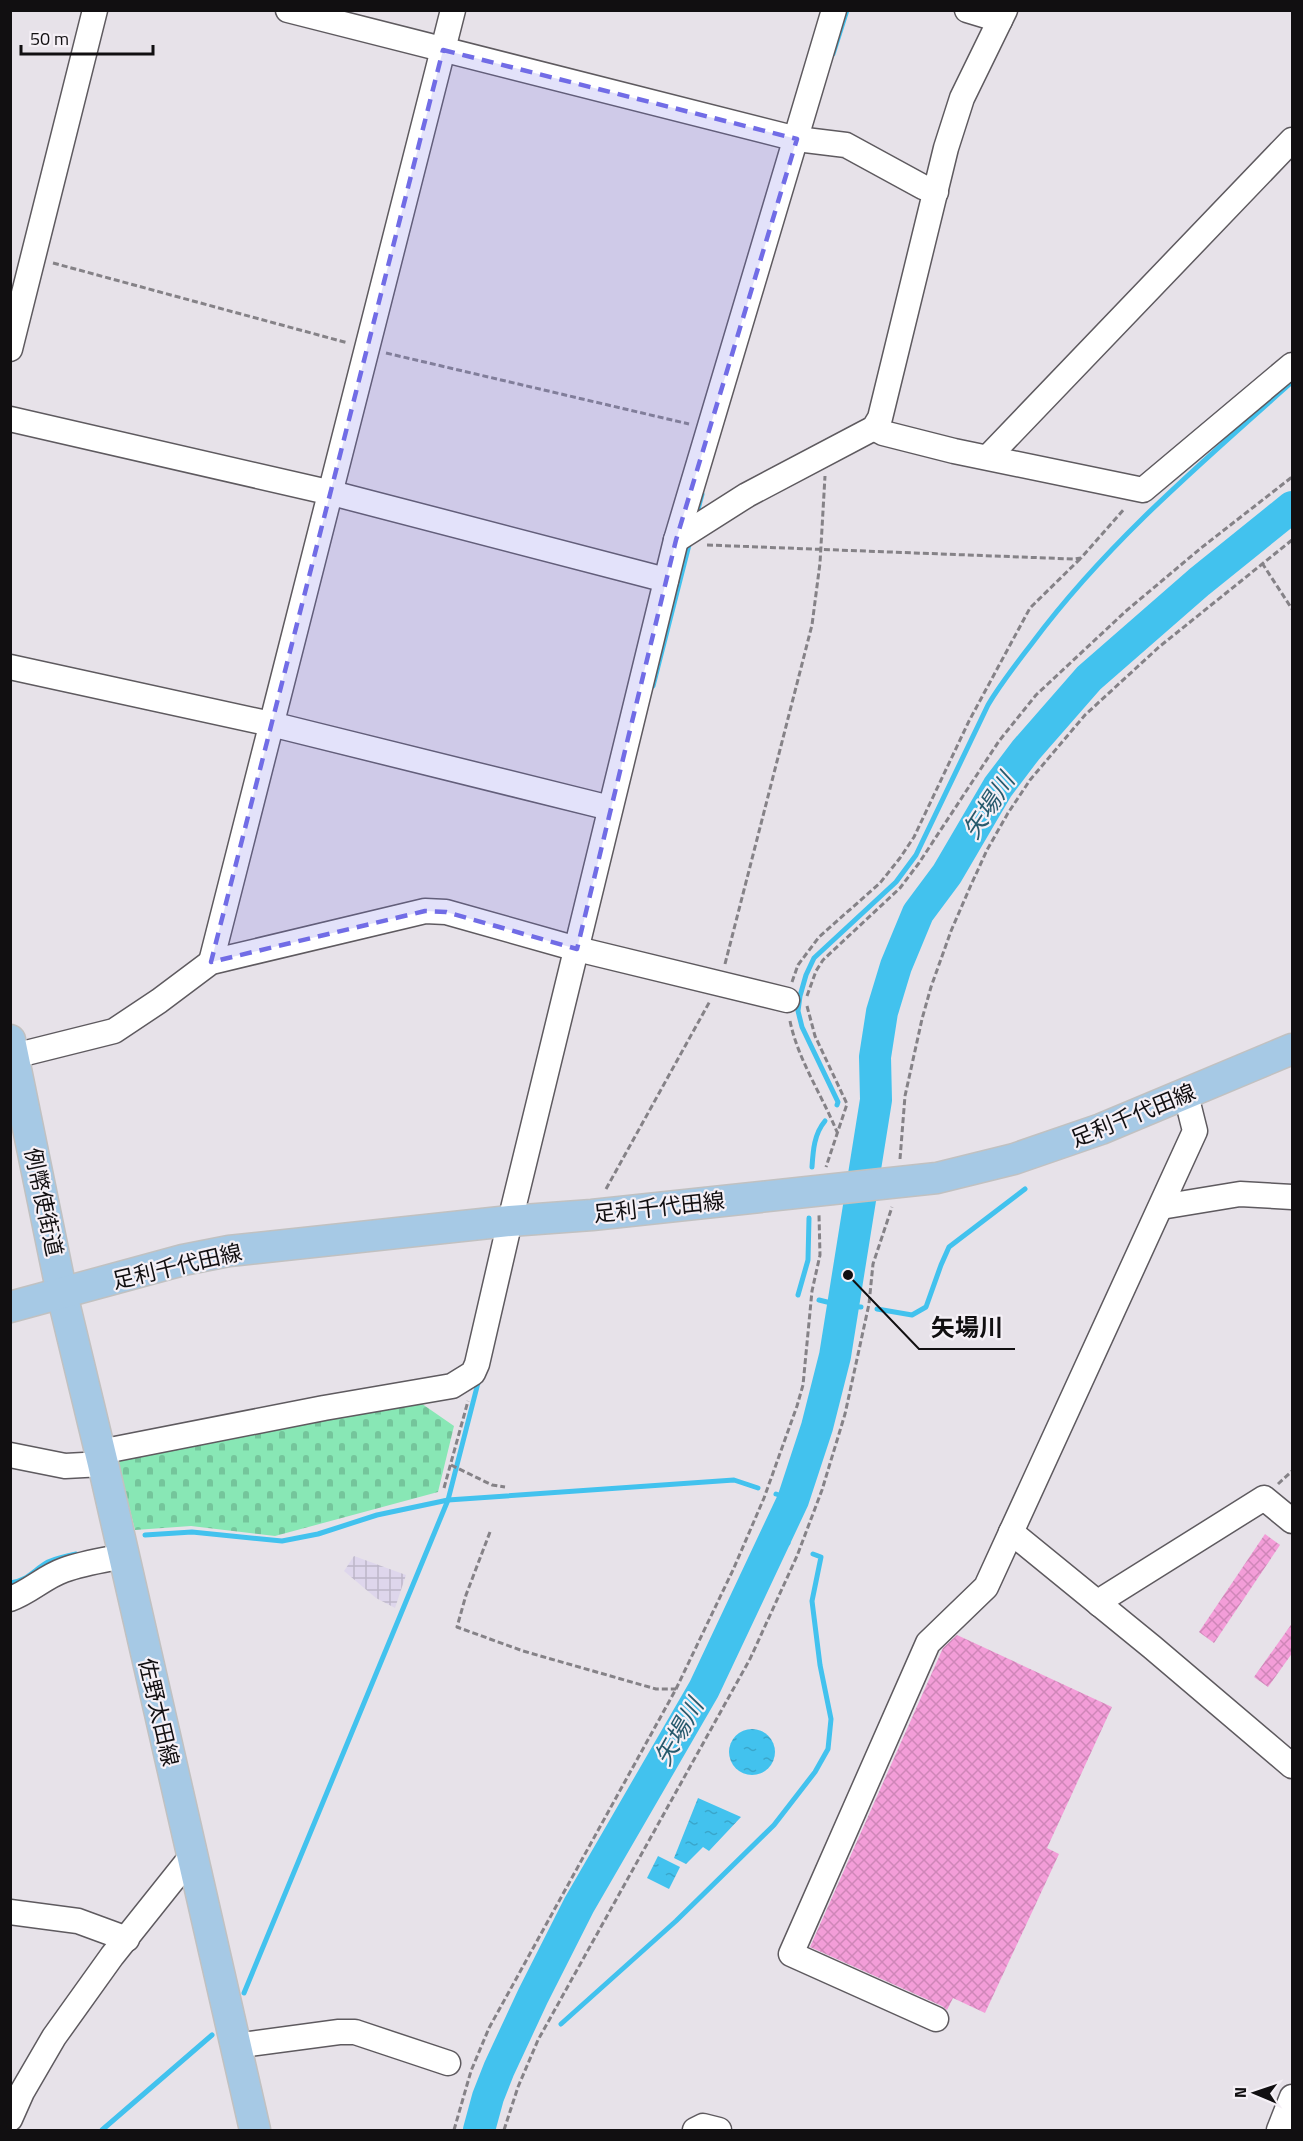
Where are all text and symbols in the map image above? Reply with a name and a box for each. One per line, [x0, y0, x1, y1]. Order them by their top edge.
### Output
scale bar [21, 18, 153, 56]
text: 50 m [30, 25, 69, 52]
water label: 矢場川 [953, 763, 1024, 845]
street label: 足利千代田線 [1065, 1075, 1201, 1155]
street label: 例幣使街道 [16, 1145, 72, 1259]
street label: 足利千代田線 [592, 1183, 726, 1231]
street label: 足利千代田線 [109, 1235, 245, 1297]
callout: 矢場川 [919, 1307, 1015, 1349]
text: 矢場川 [931, 1309, 1003, 1345]
street label: 佐野太田線 [130, 1655, 188, 1769]
water label: 矢場川 [645, 1689, 713, 1772]
north arrow [1225, 2063, 1285, 2123]
text: N [1228, 2087, 1252, 2098]

